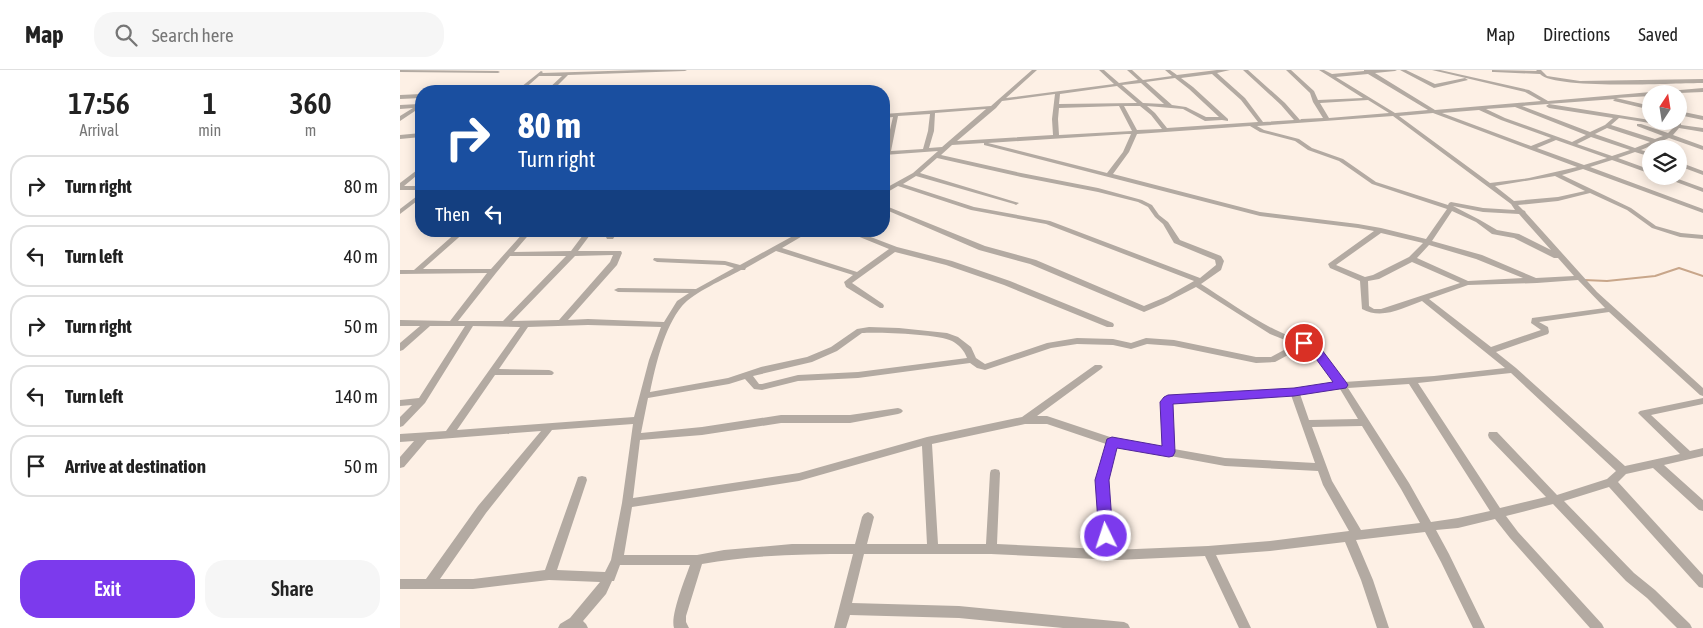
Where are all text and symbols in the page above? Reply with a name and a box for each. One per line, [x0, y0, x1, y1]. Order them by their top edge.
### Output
search box [94, 12, 444, 57]
text: Map [25, 21, 64, 48]
icon: search [112, 21, 140, 49]
text: Search here [152, 24, 234, 46]
text: Map [1486, 24, 1515, 45]
text: Directions [1543, 24, 1610, 45]
text: Saved [1638, 24, 1678, 45]
north arrow [1642, 85, 1688, 130]
map controls [1642, 85, 1687, 185]
text: 17:56 [68, 86, 130, 120]
text: 1 [203, 86, 217, 120]
text: 360 [289, 86, 332, 120]
icon: right [435, 105, 500, 170]
text: 80 m [518, 105, 581, 145]
text: Arrival [80, 121, 119, 139]
text: min [198, 121, 221, 139]
text: m [305, 121, 316, 139]
button: layers [1642, 140, 1687, 185]
text: Turn right [518, 146, 595, 172]
icon: right [22, 172, 50, 200]
text: Turn right [65, 175, 132, 197]
text: 80 m [344, 175, 378, 197]
icon: left [480, 200, 508, 228]
text: Then [435, 203, 470, 225]
icon: left [22, 242, 50, 270]
text: Turn left [65, 245, 123, 267]
text: 40 m [344, 245, 378, 267]
icon: right [22, 312, 50, 340]
text: Turn right [65, 315, 132, 337]
text: 50 m [344, 315, 378, 337]
pin [1283, 322, 1325, 364]
icon: arrive [1290, 329, 1318, 357]
icon: left [22, 382, 50, 410]
text: Turn left [65, 385, 123, 407]
text: 140 m [335, 385, 378, 407]
icon: arrive [22, 452, 50, 480]
text: Arrive at destination [65, 455, 206, 477]
text: 50 m [344, 455, 378, 477]
position arrow [1079, 509, 1131, 561]
button: Exit [20, 560, 195, 618]
button: Share [205, 560, 380, 618]

